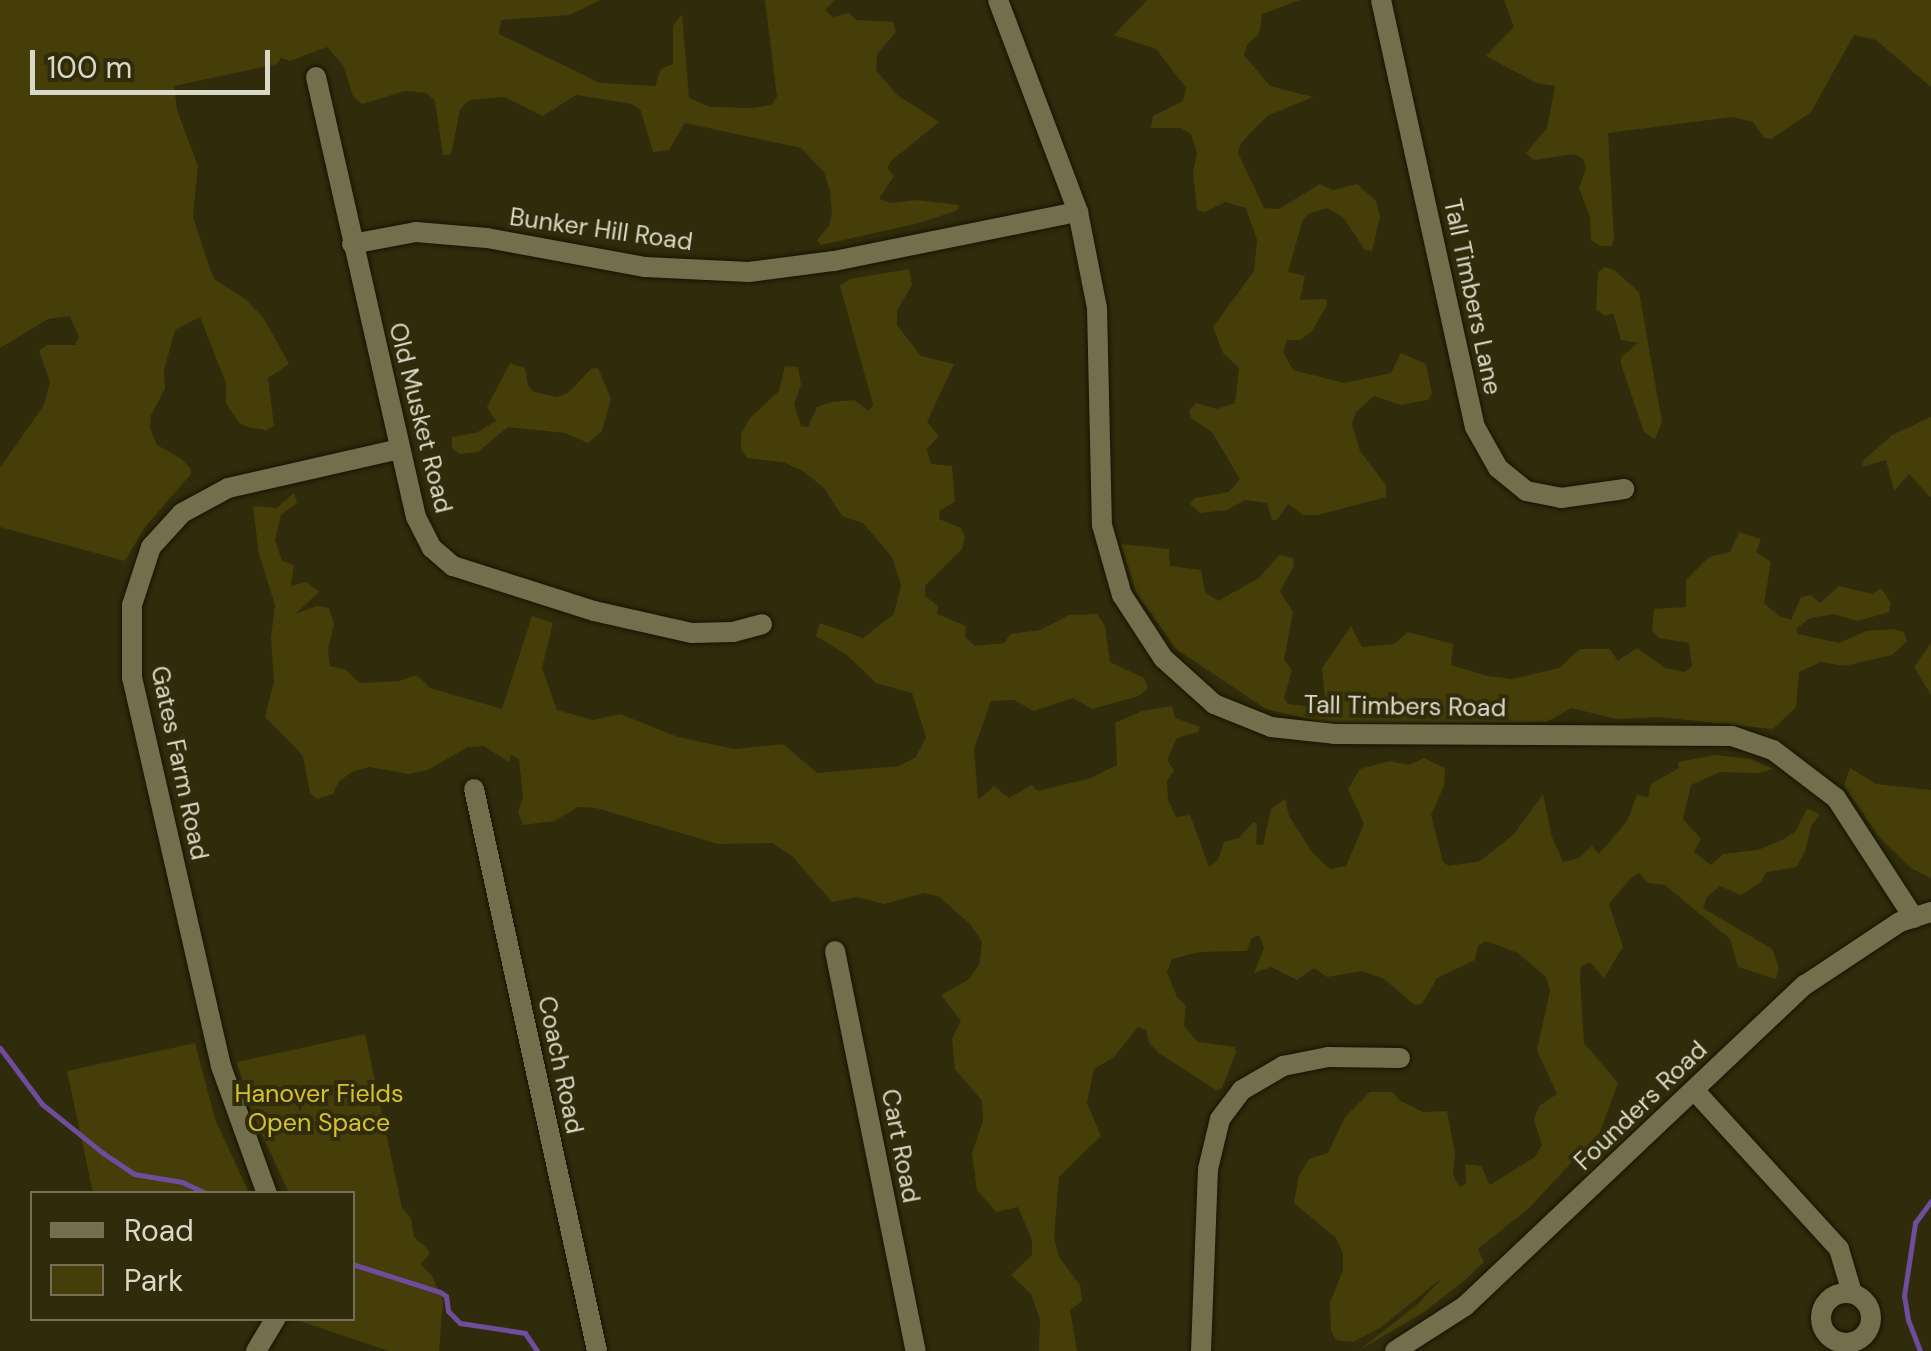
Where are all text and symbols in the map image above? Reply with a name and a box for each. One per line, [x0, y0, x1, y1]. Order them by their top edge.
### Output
scale bar [35, 30, 275, 92]
text: 100 m [47, 48, 132, 87]
street label: Tall Timbers Lane [1437, 196, 1507, 398]
street label: Bunker Hill Road [508, 202, 694, 258]
street label: Old Musket Road [382, 320, 458, 516]
street label: Gates Farm Road [144, 663, 214, 863]
street label: Tall Timbers Road [1304, 690, 1506, 724]
street label: Coach Road [531, 993, 589, 1137]
street label: Founders Road [1568, 1035, 1714, 1177]
park label: Hanover Fields Open Space [234, 1080, 404, 1139]
street label: Cart Road [874, 1086, 926, 1206]
legend [30, 1191, 355, 1321]
text: Road [124, 1211, 194, 1250]
text: Park [124, 1261, 183, 1300]

